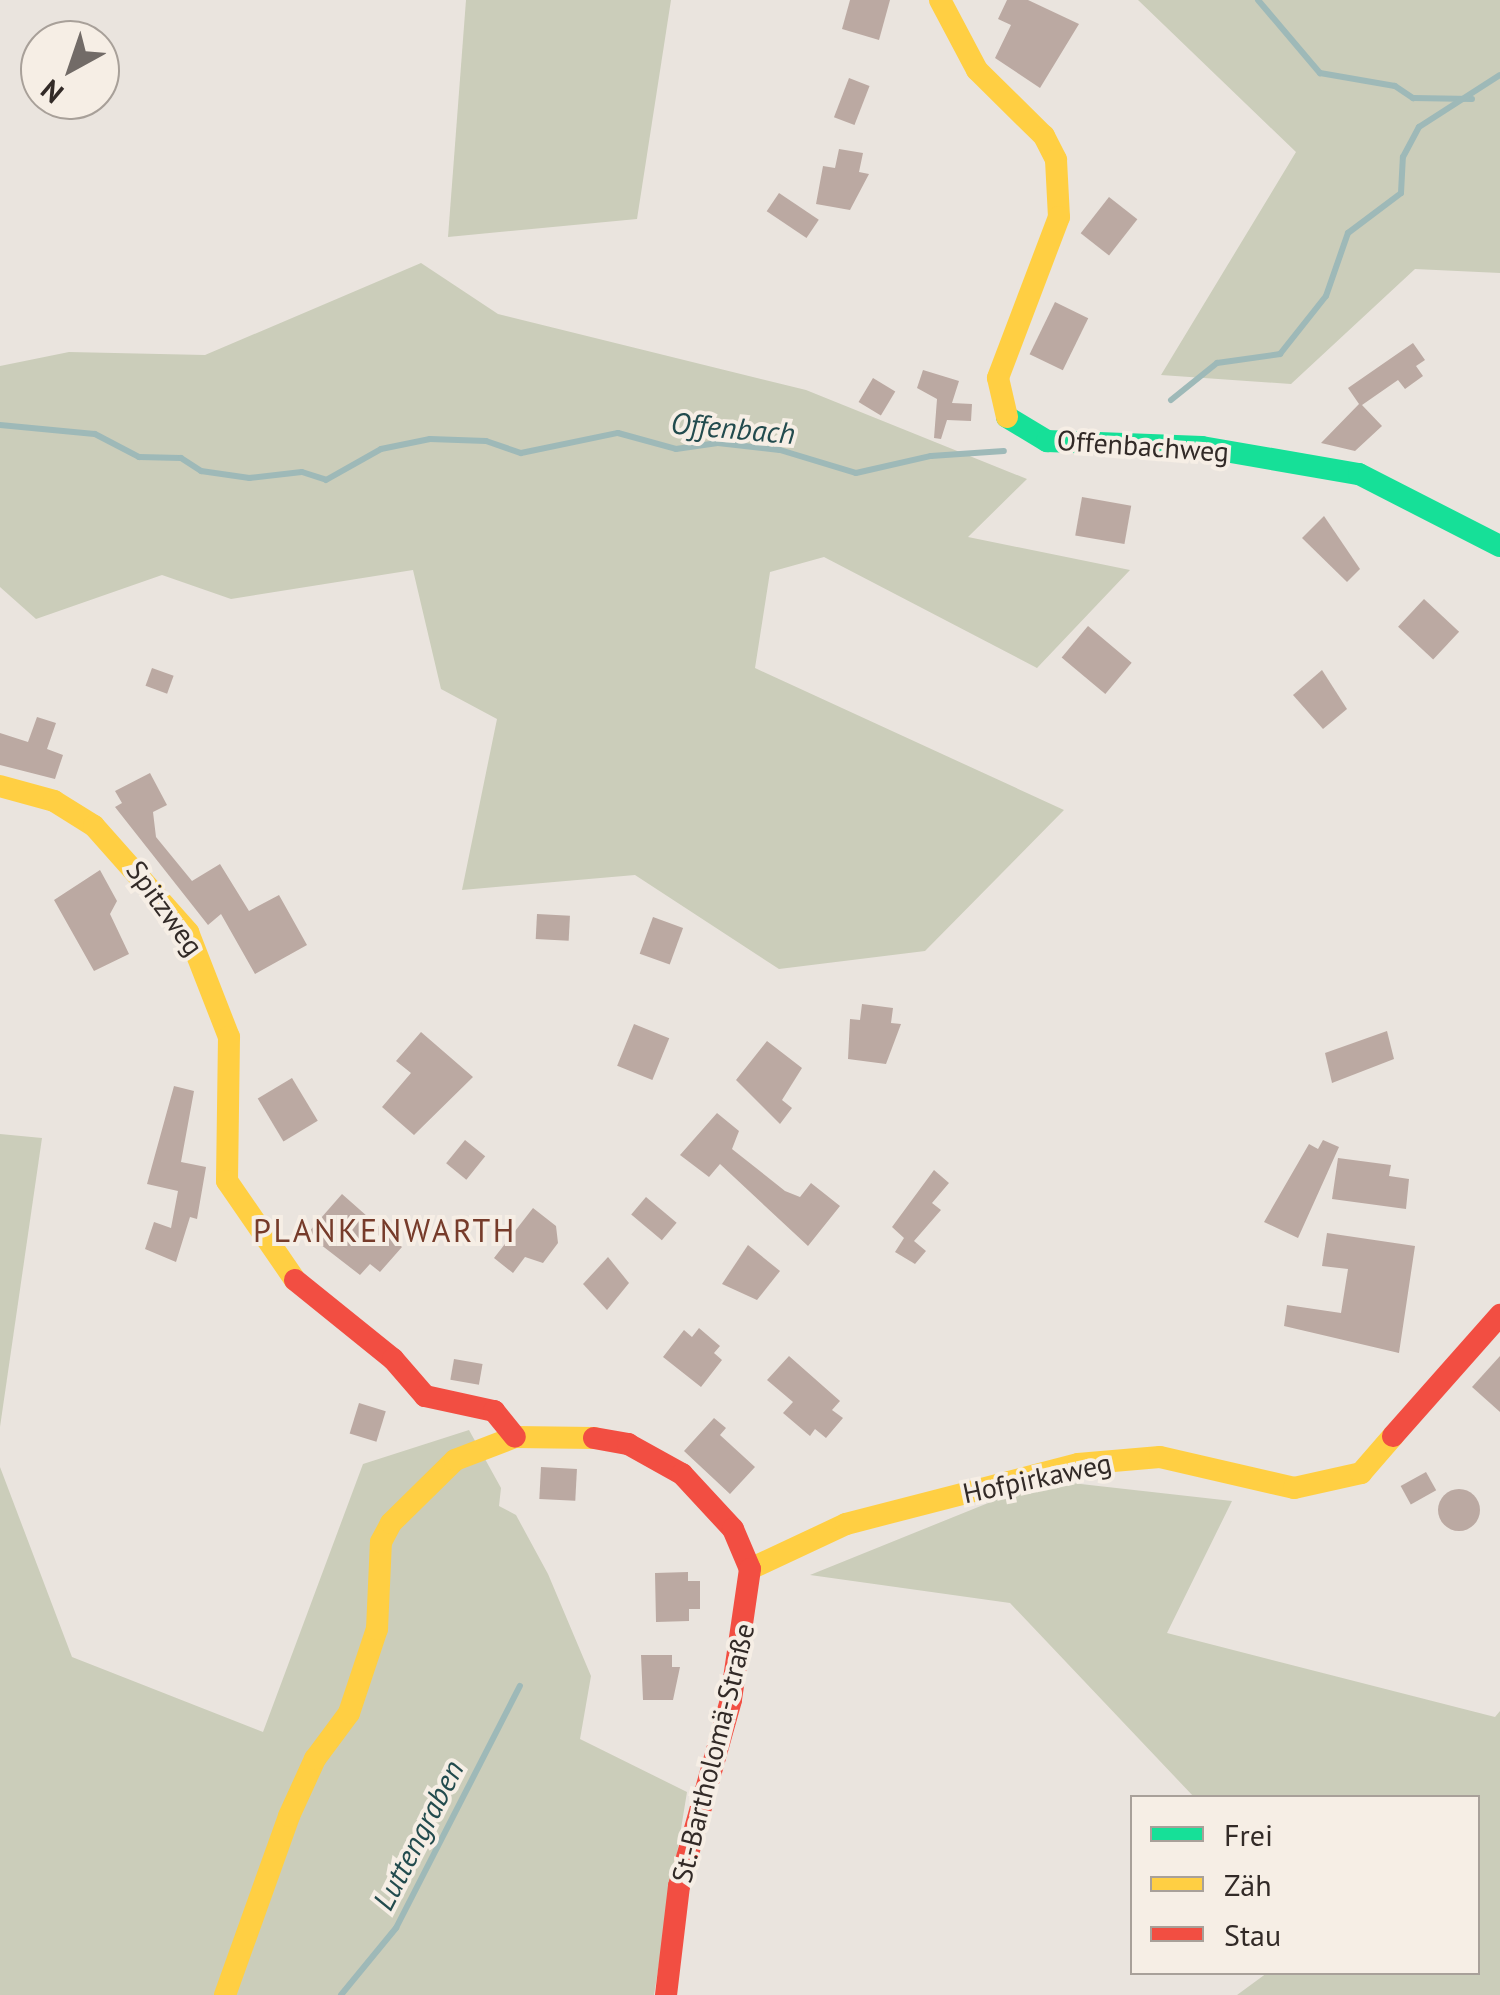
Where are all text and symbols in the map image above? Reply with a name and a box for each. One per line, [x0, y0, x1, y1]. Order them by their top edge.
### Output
north arrow [20, 20, 120, 120]
text: N [33, 72, 71, 112]
water label: Offenbach [669, 405, 797, 451]
street label: Offenbachweg [1056, 423, 1230, 469]
street label: Spitzweg [119, 854, 211, 962]
district label: PLANKENWARTH [253, 1211, 517, 1249]
street label: Hofpirkaweg [960, 1446, 1114, 1510]
street label: St.-Bartholomä-Straße [664, 1620, 762, 1886]
water label: Luttengraben [365, 1754, 471, 1916]
legend [1130, 1795, 1480, 1975]
text: Frei [1224, 1815, 1273, 1854]
text: Zäh [1224, 1865, 1272, 1904]
text: Stau [1224, 1915, 1281, 1954]

